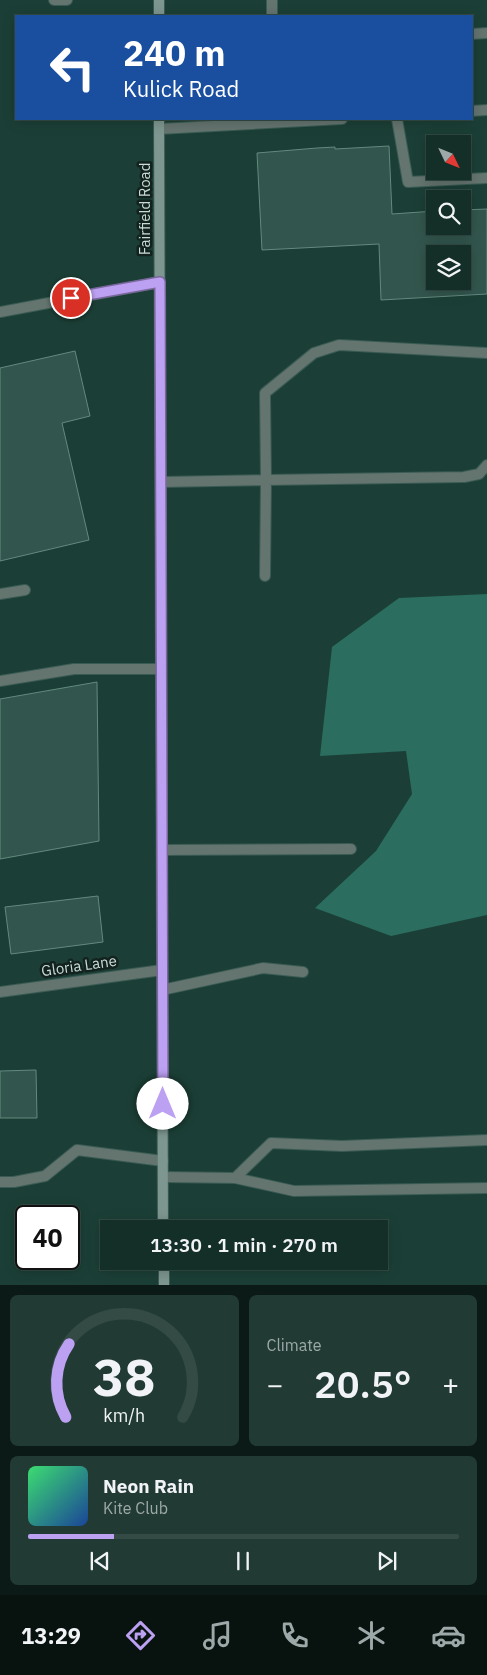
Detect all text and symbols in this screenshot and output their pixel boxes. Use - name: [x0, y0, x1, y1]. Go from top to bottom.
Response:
- text: 240 m: [123, 30, 226, 76]
- icon: left: [40, 35, 105, 100]
- text: Kulick Road: [123, 74, 239, 103]
- north arrow: [426, 135, 471, 180]
- map controls: [426, 135, 471, 290]
- street label: Fairfield Road: [135, 163, 154, 255]
- button: search: [426, 190, 471, 235]
- button: layers: [426, 245, 471, 290]
- pin: [50, 277, 92, 319]
- icon: arrive: [57, 284, 85, 312]
- street label: Gloria Lane: [40, 951, 118, 980]
- position arrow: [136, 1077, 188, 1129]
- speed limit sign: 40: [15, 1205, 80, 1270]
- text: 13:30 · 1 min · 270 m: [150, 1233, 338, 1257]
- text: Climate: [267, 1335, 322, 1355]
- text: 38: [93, 1343, 155, 1410]
- text: 20.5°: [314, 1359, 412, 1408]
- text: −: [267, 1366, 283, 1403]
- text: +: [442, 1366, 459, 1403]
- text: km/h: [103, 1404, 145, 1427]
- text: Neon Rain: [103, 1474, 194, 1498]
- text: Kite Club: [103, 1498, 168, 1518]
- icon: previous: [86, 1547, 114, 1575]
- icon: pause: [229, 1547, 257, 1575]
- icon: next: [373, 1547, 401, 1575]
- icon: directions: [123, 1618, 158, 1653]
- icon: music: [200, 1618, 235, 1653]
- icon: phone: [277, 1618, 312, 1653]
- icon: climate: [354, 1618, 389, 1653]
- icon: car: [431, 1618, 466, 1653]
- text: 13:29: [21, 1621, 81, 1650]

